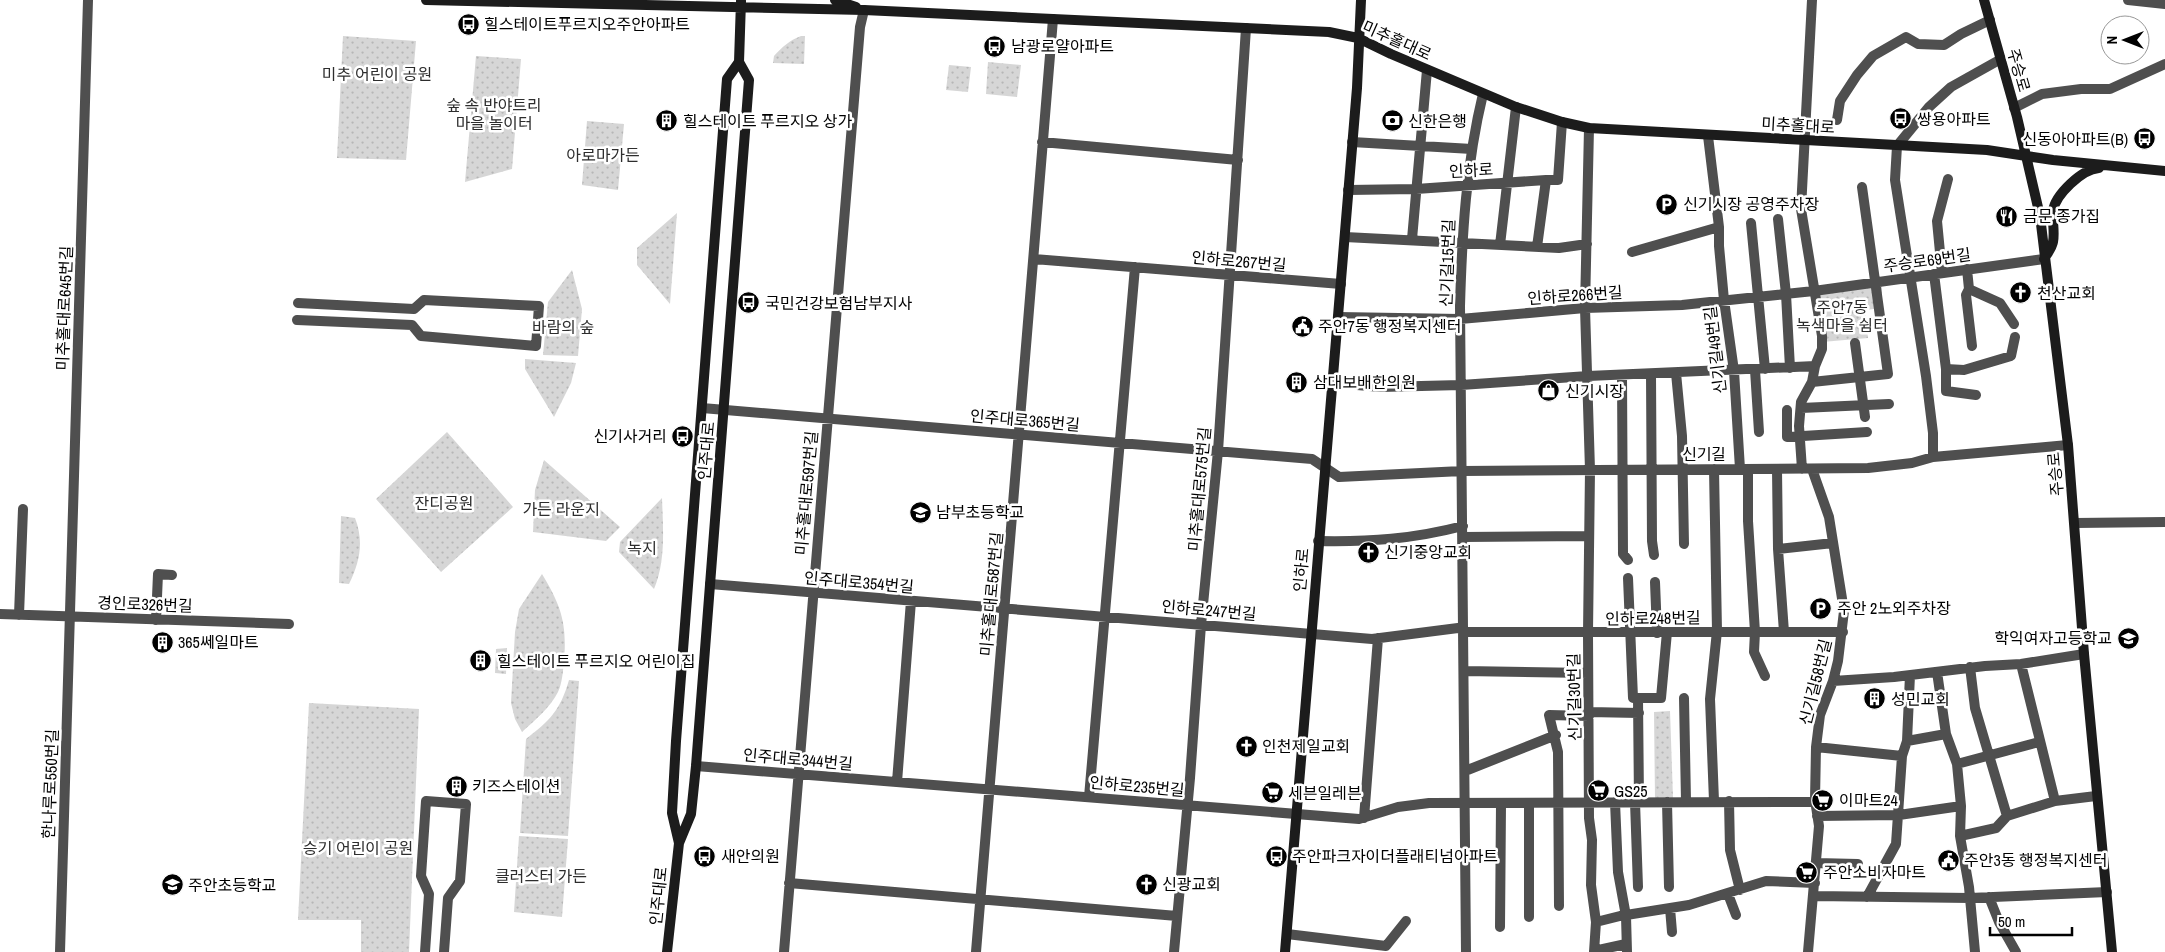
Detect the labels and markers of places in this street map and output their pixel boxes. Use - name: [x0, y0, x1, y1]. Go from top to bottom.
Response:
- bus stop icon: 힐스테이트푸르지오주안아파트: [456, 12, 480, 36]
- place label: 힐스테이트푸르지오주안아파트: [484, 13, 690, 35]
- bus stop icon: 남광로얄아파트: [983, 34, 1007, 58]
- place label: 남광로얄아파트: [1011, 35, 1114, 57]
- bus stop icon: 쌍용아파트: [1889, 107, 1913, 131]
- place label: 쌍용아파트: [1917, 108, 1991, 130]
- building icon: 힐스테이트 푸르지오 상가: [655, 109, 679, 133]
- bank icon: 신한은행: [1380, 109, 1404, 133]
- place label: 힐스테이트 푸르지오 상가: [683, 110, 852, 132]
- place label: 신한은행: [1408, 110, 1467, 132]
- bus stop icon: 신동아아파트(B): [2132, 127, 2156, 151]
- place label: 신동아아파트(B): [2022, 128, 2128, 150]
- parking icon: 신기시장 공영주차장: [1655, 192, 1679, 216]
- place label: 신기시장 공영주차장: [1683, 193, 1819, 215]
- restaurant icon: 금문 종가집: [1995, 204, 2019, 228]
- place label: 금문 종가집: [2023, 205, 2100, 227]
- church icon: 천산교회: [2009, 281, 2033, 305]
- place label: 천산교회: [2037, 282, 2096, 304]
- bus stop icon: 국민건강보험남부지사: [737, 291, 761, 315]
- place label: 국민건강보험남부지사: [765, 292, 912, 314]
- public building icon: 주안7동 행정복지센터: [1290, 314, 1314, 338]
- place label: 주안7동 행정복지센터: [1318, 315, 1461, 337]
- building icon: 삼대보배한의원: [1285, 370, 1309, 394]
- place label: 삼대보배한의원: [1313, 371, 1416, 393]
- shop icon: 신기시장: [1537, 379, 1561, 403]
- place label: 신기시장: [1565, 380, 1624, 402]
- bus stop icon: 신기사거리: [671, 424, 695, 448]
- place label: 신기사거리: [593, 425, 667, 447]
- school or university icon: 남부초등학교: [908, 500, 932, 524]
- place label: 남부초등학교: [936, 501, 1024, 523]
- church icon: 신기중앙교회: [1356, 540, 1380, 564]
- place label: 신기중앙교회: [1384, 541, 1472, 563]
- parking icon: 주안 2노외주차장: [1809, 596, 1833, 620]
- place label: 주안 2노외주차장: [1837, 597, 1951, 619]
- school or university icon: 학익여자고등학교: [2116, 626, 2140, 650]
- place label: 학익여자고등학교: [1994, 627, 2112, 649]
- building icon: 365쎄일마트: [150, 630, 174, 654]
- place label: 365쎄일마트: [178, 631, 259, 653]
- building icon: 힐스테이트 푸르지오 어린이집: [469, 649, 493, 673]
- place label: 힐스테이트 푸르지오 어린이집: [497, 650, 696, 672]
- building icon: 성민교회: [1863, 687, 1887, 711]
- place label: 성민교회: [1891, 688, 1950, 710]
- church icon: 인천제일교회: [1234, 734, 1258, 758]
- place label: 인천제일교회: [1262, 735, 1350, 757]
- building icon: 키즈스테이션: [444, 774, 468, 798]
- place label: 키즈스테이션: [472, 775, 560, 797]
- supermarket icon: GS25: [1586, 779, 1610, 803]
- place label: GS25: [1614, 780, 1648, 802]
- supermarket icon: 세븐일레븐: [1260, 781, 1284, 805]
- place label: 세븐일레븐: [1288, 782, 1362, 804]
- supermarket icon: 이마트24: [1811, 788, 1835, 812]
- place label: 이마트24: [1839, 789, 1898, 811]
- bus stop icon: 새안의원: [693, 844, 717, 868]
- bus stop icon: 주안파크자이더플래티넘아파트: [1264, 844, 1288, 868]
- place label: 새안의원: [721, 845, 780, 867]
- place label: 주안파크자이더플래티넘아파트: [1292, 845, 1498, 867]
- public building icon: 주안3동 행정복지센터: [1936, 848, 1960, 872]
- place label: 주안3동 행정복지센터: [1964, 849, 2107, 871]
- supermarket icon: 주안소비자마트: [1795, 860, 1819, 884]
- place label: 주안소비자마트: [1823, 861, 1926, 883]
- church icon: 신광교회: [1134, 872, 1158, 896]
- school or university icon: 주안초등학교: [160, 873, 184, 897]
- place label: 신광교회: [1162, 873, 1221, 895]
- place label: 주안초등학교: [188, 874, 276, 896]

